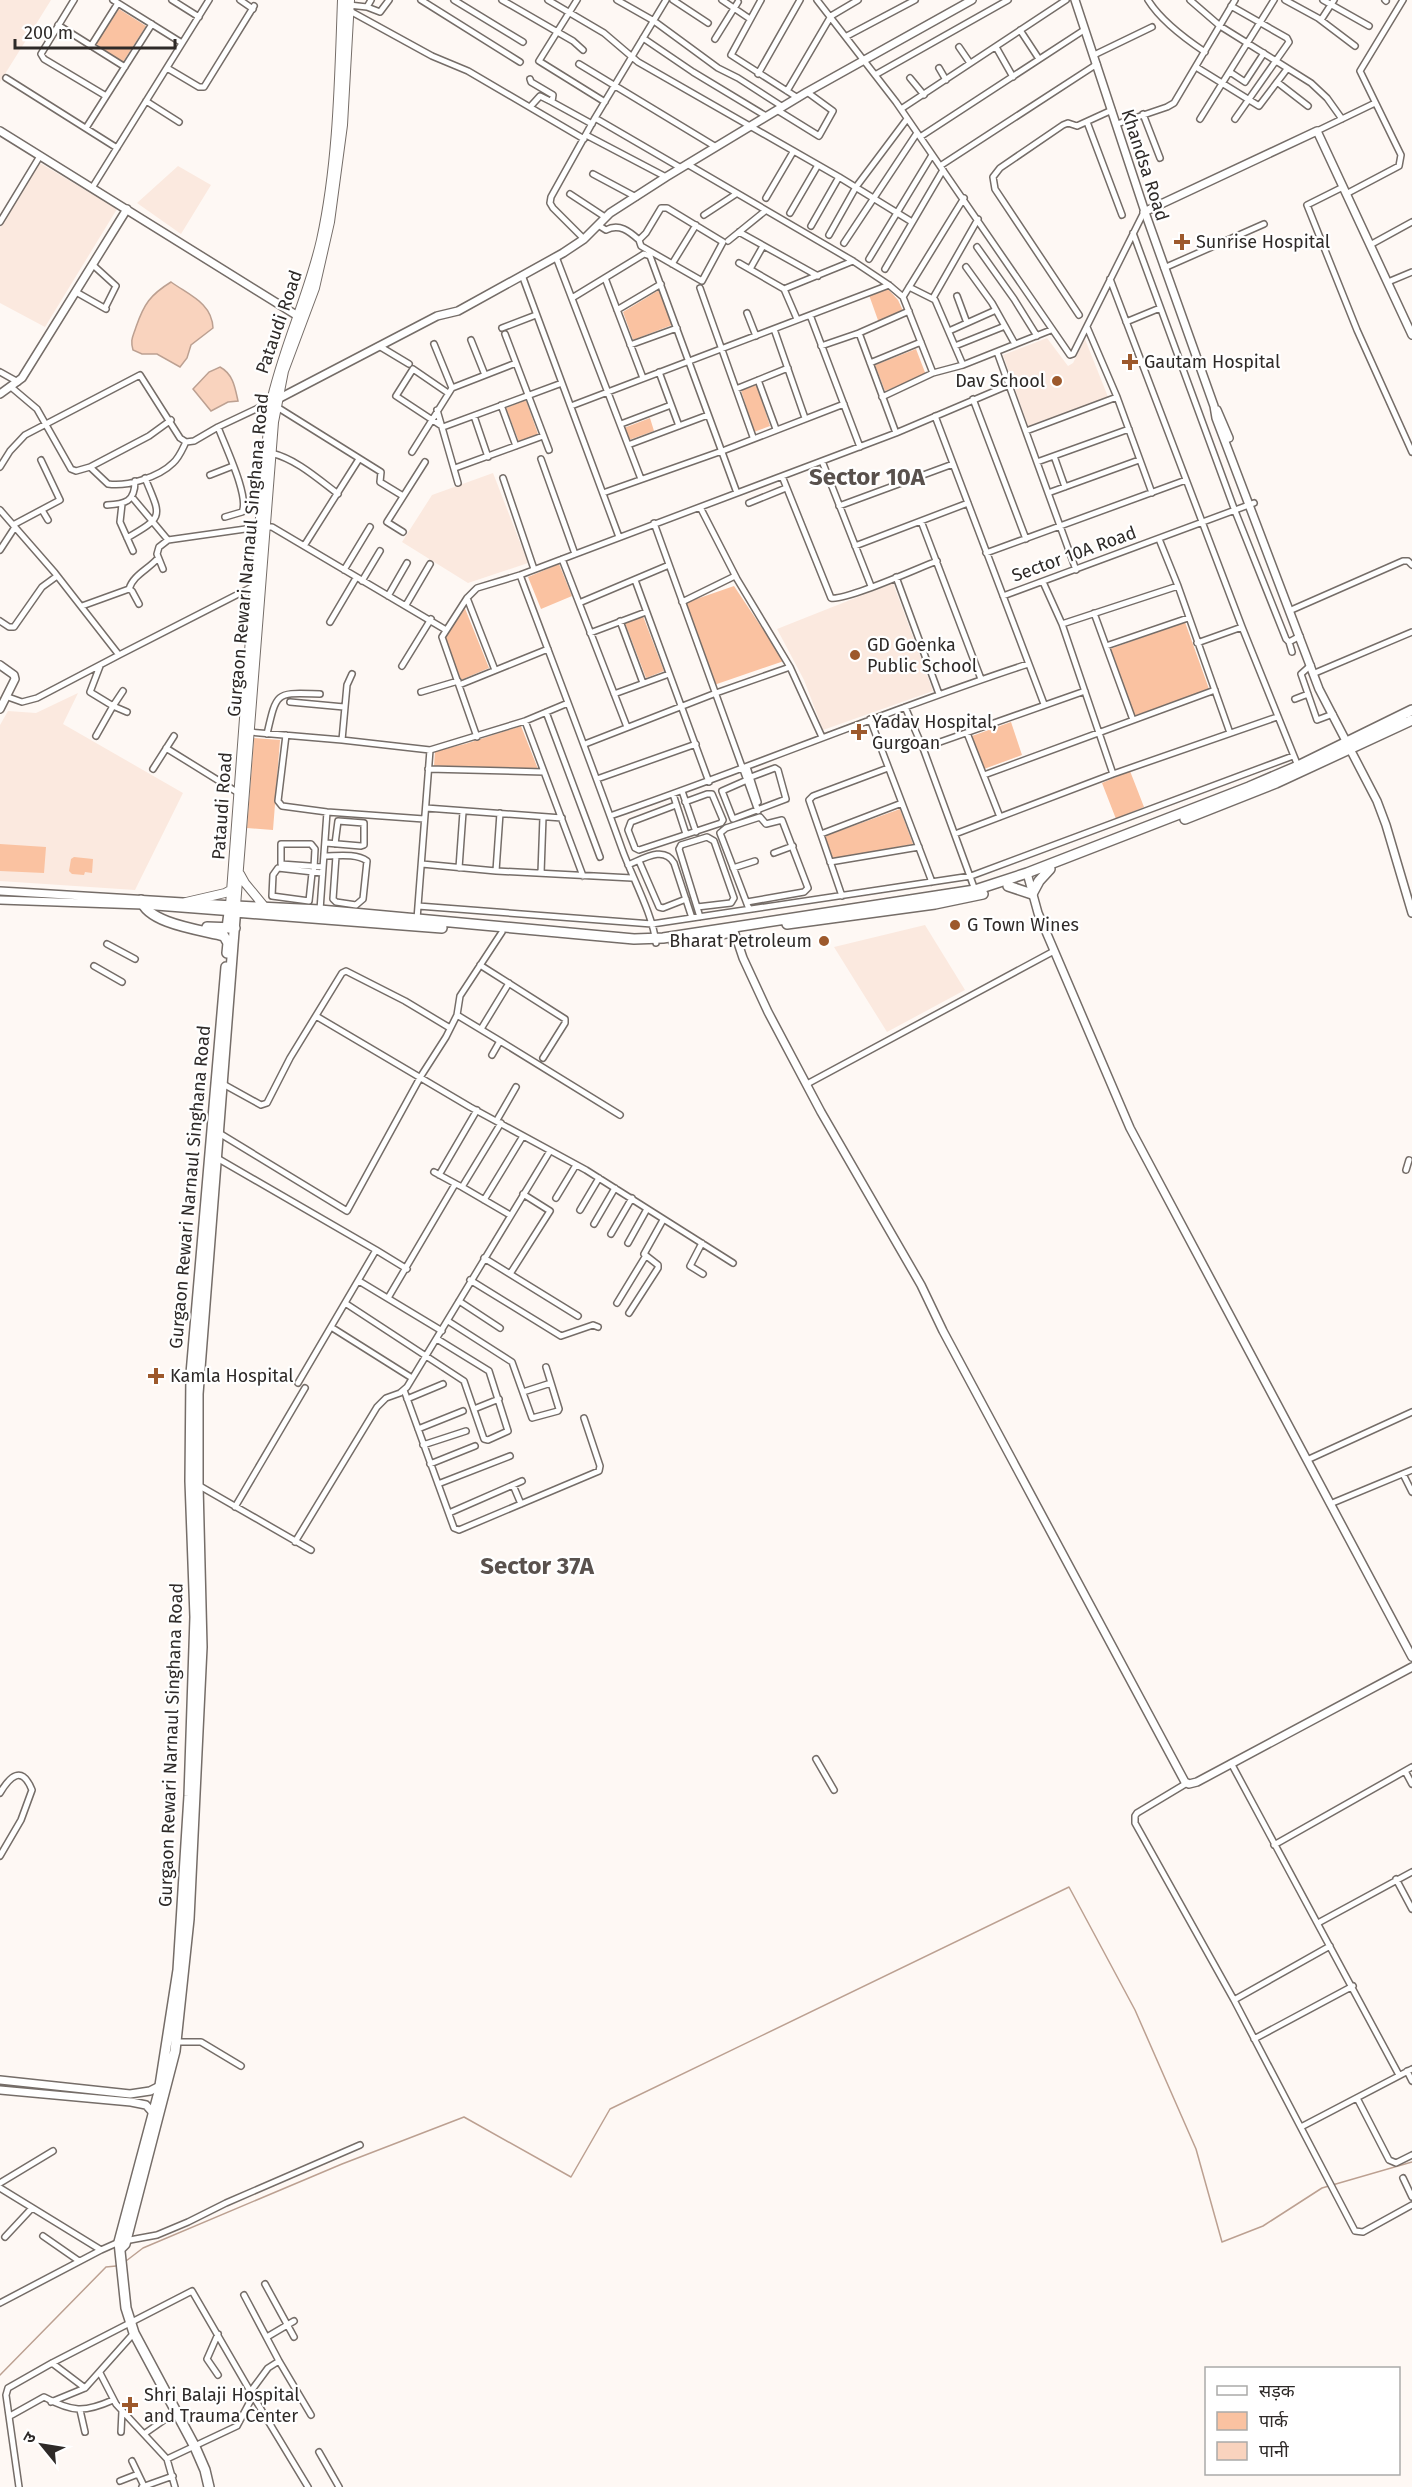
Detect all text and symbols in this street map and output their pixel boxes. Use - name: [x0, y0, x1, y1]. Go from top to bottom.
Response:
- scale bar: [15, 12, 176, 50]
- text: 200 m: [24, 22, 73, 44]
- street label: Khandsa Road: [1117, 106, 1173, 224]
- place label: Sunrise Hospital: [1196, 231, 1330, 253]
- marker: Sunrise Hospital: [1173, 233, 1191, 251]
- street label: Pataudi Road: [251, 267, 307, 377]
- place label: Gautam Hospital: [1144, 351, 1280, 373]
- marker: Gautam Hospital: [1121, 353, 1139, 371]
- place label: Dav School: [955, 370, 1045, 392]
- marker: Dav School: [1050, 374, 1064, 388]
- street label: Gurgaon Rewari Narnaul Singhana Road: [223, 392, 273, 718]
- district label: Sector 10A: [809, 463, 926, 491]
- street label: Sector 10A Road: [1009, 521, 1139, 587]
- place label: GD Goenka Public School: [867, 634, 977, 677]
- marker: GD Goenka Public School: [848, 648, 862, 662]
- place label: Yadav Hospital, Gurgoan: [872, 711, 997, 754]
- marker: Yadav Hospital, Gurgoan: [850, 723, 868, 741]
- street label: Pataudi Road: [207, 751, 237, 861]
- place label: G Town Wines: [967, 914, 1079, 936]
- marker: G Town Wines: [948, 918, 962, 932]
- place label: Bharat Petroleum: [669, 930, 812, 952]
- marker: Bharat Petroleum: [817, 934, 831, 948]
- street label: Gurgaon Rewari Narnaul Singhana Road: [165, 1024, 215, 1350]
- place label: Kamla Hospital: [170, 1365, 294, 1387]
- marker: Kamla Hospital: [147, 1367, 165, 1385]
- district label: Sector 37A: [480, 1552, 595, 1580]
- street label: Gurgaon Rewari Narnaul Singhana Road: [154, 1582, 188, 1908]
- legend: [1205, 2367, 1400, 2475]
- text: सड़क: [1259, 2380, 1296, 2402]
- place label: Shri Balaji Hospital and Trauma Center: [144, 2384, 300, 2427]
- marker: Shri Balaji Hospital and Trauma Center: [121, 2396, 139, 2414]
- text: पार्क: [1259, 2410, 1289, 2432]
- north arrow: [12, 2415, 72, 2475]
- text: उ: [19, 2428, 40, 2447]
- text: पानी: [1259, 2440, 1289, 2462]

